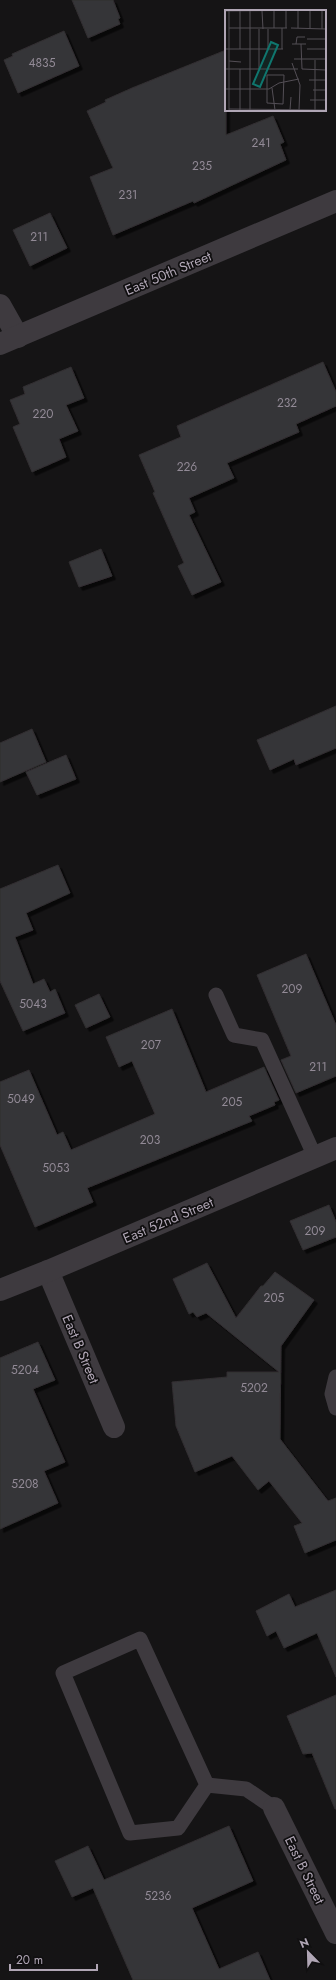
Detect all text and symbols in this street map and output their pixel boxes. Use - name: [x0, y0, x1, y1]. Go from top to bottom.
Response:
- inset map: [225, 10, 326, 111]
- house number: 4835: [29, 54, 56, 72]
- house number: 241: [251, 134, 271, 152]
- house number: 235: [192, 157, 212, 175]
- house number: 231: [119, 186, 137, 204]
- house number: 211: [30, 228, 48, 246]
- street label: East 50th Street: [122, 246, 215, 300]
- house number: 232: [277, 394, 297, 412]
- house number: 220: [33, 405, 53, 423]
- house number: 226: [177, 458, 197, 476]
- house number: 209: [282, 980, 303, 998]
- house number: 5043: [19, 995, 47, 1013]
- house number: 207: [141, 1036, 162, 1054]
- house number: 211: [309, 1058, 327, 1076]
- house number: 5049: [7, 1090, 35, 1108]
- house number: 205: [222, 1093, 243, 1111]
- house number: 203: [140, 1131, 161, 1149]
- house number: 5053: [42, 1159, 70, 1177]
- street label: East 52nd Street: [120, 1192, 217, 1248]
- house number: 209: [305, 1222, 326, 1240]
- house number: 205: [264, 1289, 285, 1307]
- street label: East B Street: [58, 1311, 105, 1387]
- house number: 5204: [11, 1361, 39, 1379]
- house number: 5202: [240, 1379, 268, 1397]
- house number: 5208: [11, 1475, 39, 1493]
- street label: East B Street: [280, 1833, 330, 1908]
- house number: 5236: [144, 1887, 172, 1905]
- north arrow: [288, 1932, 328, 1972]
- text: N: [297, 1934, 311, 1952]
- scale bar: [10, 1946, 97, 1972]
- text: 20 m: [16, 1951, 43, 1969]

